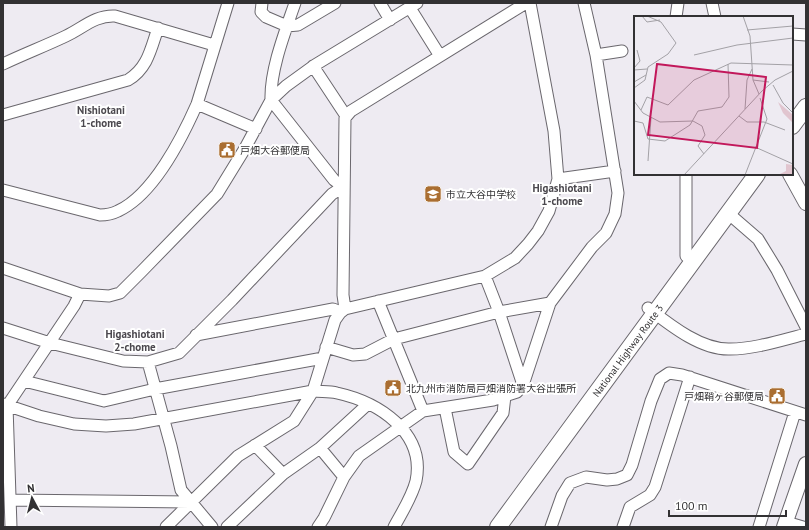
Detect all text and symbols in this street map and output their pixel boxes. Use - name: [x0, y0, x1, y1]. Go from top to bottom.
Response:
- inset map: [634, 16, 793, 175]
- district label: Nishiotani 1-chome: [77, 103, 125, 130]
- public building icon: 戸畑大谷郵便局: [217, 140, 237, 160]
- place label: 戸畑大谷郵便局: [240, 144, 310, 157]
- district label: Higashiotani 1-chome: [532, 181, 592, 208]
- school or university icon: 市立大谷中学校: [423, 184, 443, 204]
- place label: 市立大谷中学校: [446, 188, 516, 201]
- street label: National Highway Route 3: [589, 302, 666, 399]
- district label: Higashiotani 2-chome: [105, 327, 165, 354]
- public building icon: 北九州市消防局戸畑消防署大谷出張所: [383, 378, 403, 398]
- place label: 北九州市消防局戸畑消防署大谷出張所: [406, 382, 576, 395]
- public building icon: 戸畑鞘ヶ谷郵便局: [767, 386, 787, 406]
- place label: 戸畑鞘ヶ谷郵便局: [684, 390, 764, 403]
- north arrow: [12, 478, 52, 518]
- text: N: [26, 481, 35, 495]
- scale bar: [669, 492, 786, 518]
- text: 100 m: [675, 498, 708, 513]

